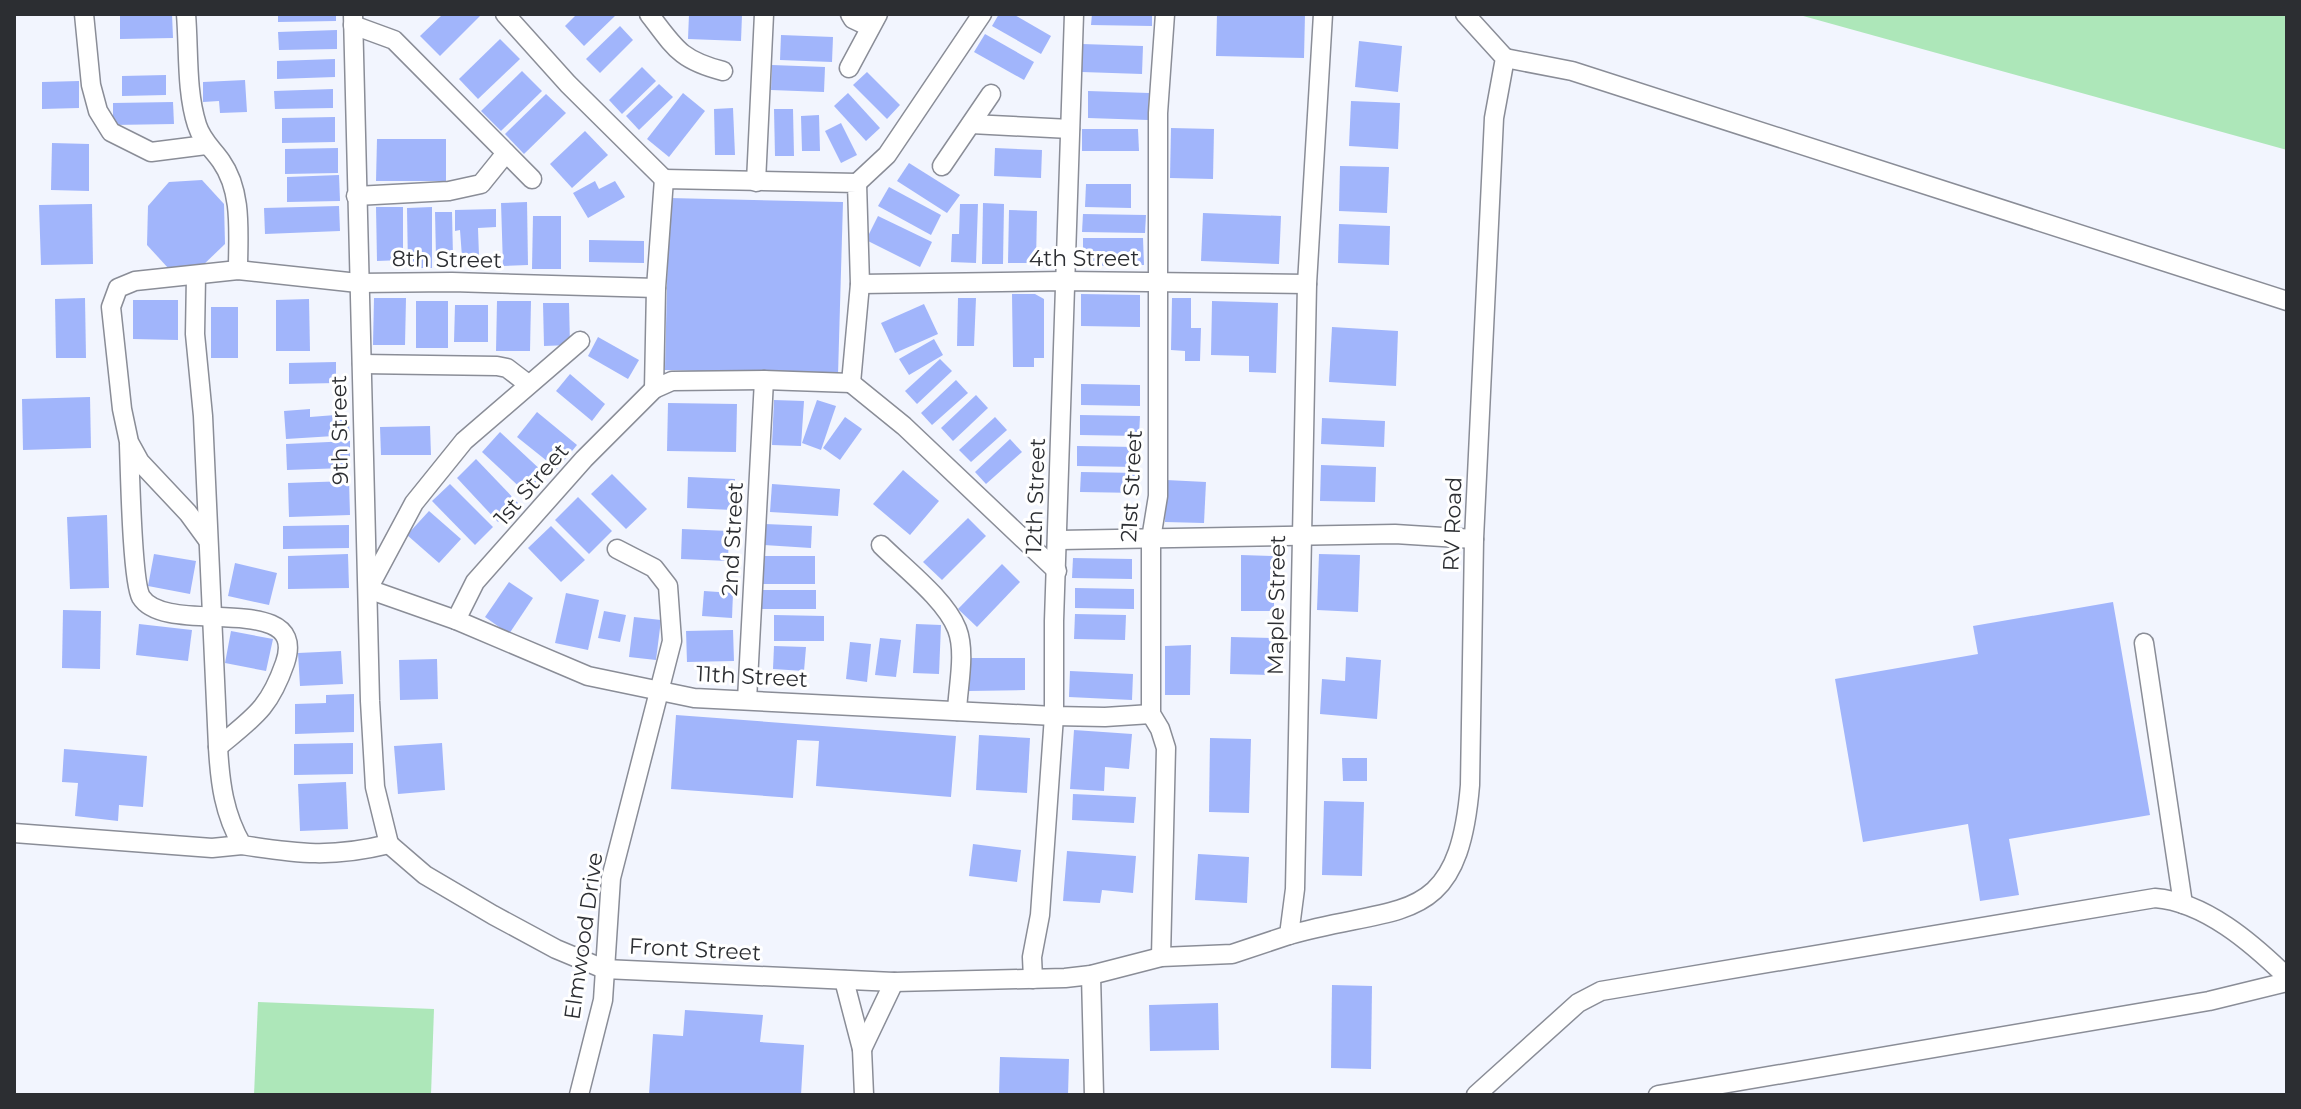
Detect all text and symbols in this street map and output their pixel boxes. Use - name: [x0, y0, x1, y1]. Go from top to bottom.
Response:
- street label: 8th Street: [392, 245, 502, 274]
- street label: 4th Street: [1029, 245, 1139, 272]
- street label: 9th Street: [325, 375, 354, 485]
- street label: 21st Street: [1115, 429, 1148, 543]
- street label: 12th Street: [1020, 437, 1051, 555]
- street label: 1st Street: [488, 438, 574, 531]
- street label: RV Road: [1437, 476, 1468, 572]
- street label: 2nd Street: [716, 481, 749, 597]
- street label: Maple Street: [1262, 535, 1291, 675]
- street label: 11th Street: [695, 660, 809, 693]
- street label: Elmwood Drive: [558, 851, 609, 1021]
- street label: Front Street: [628, 933, 762, 966]

